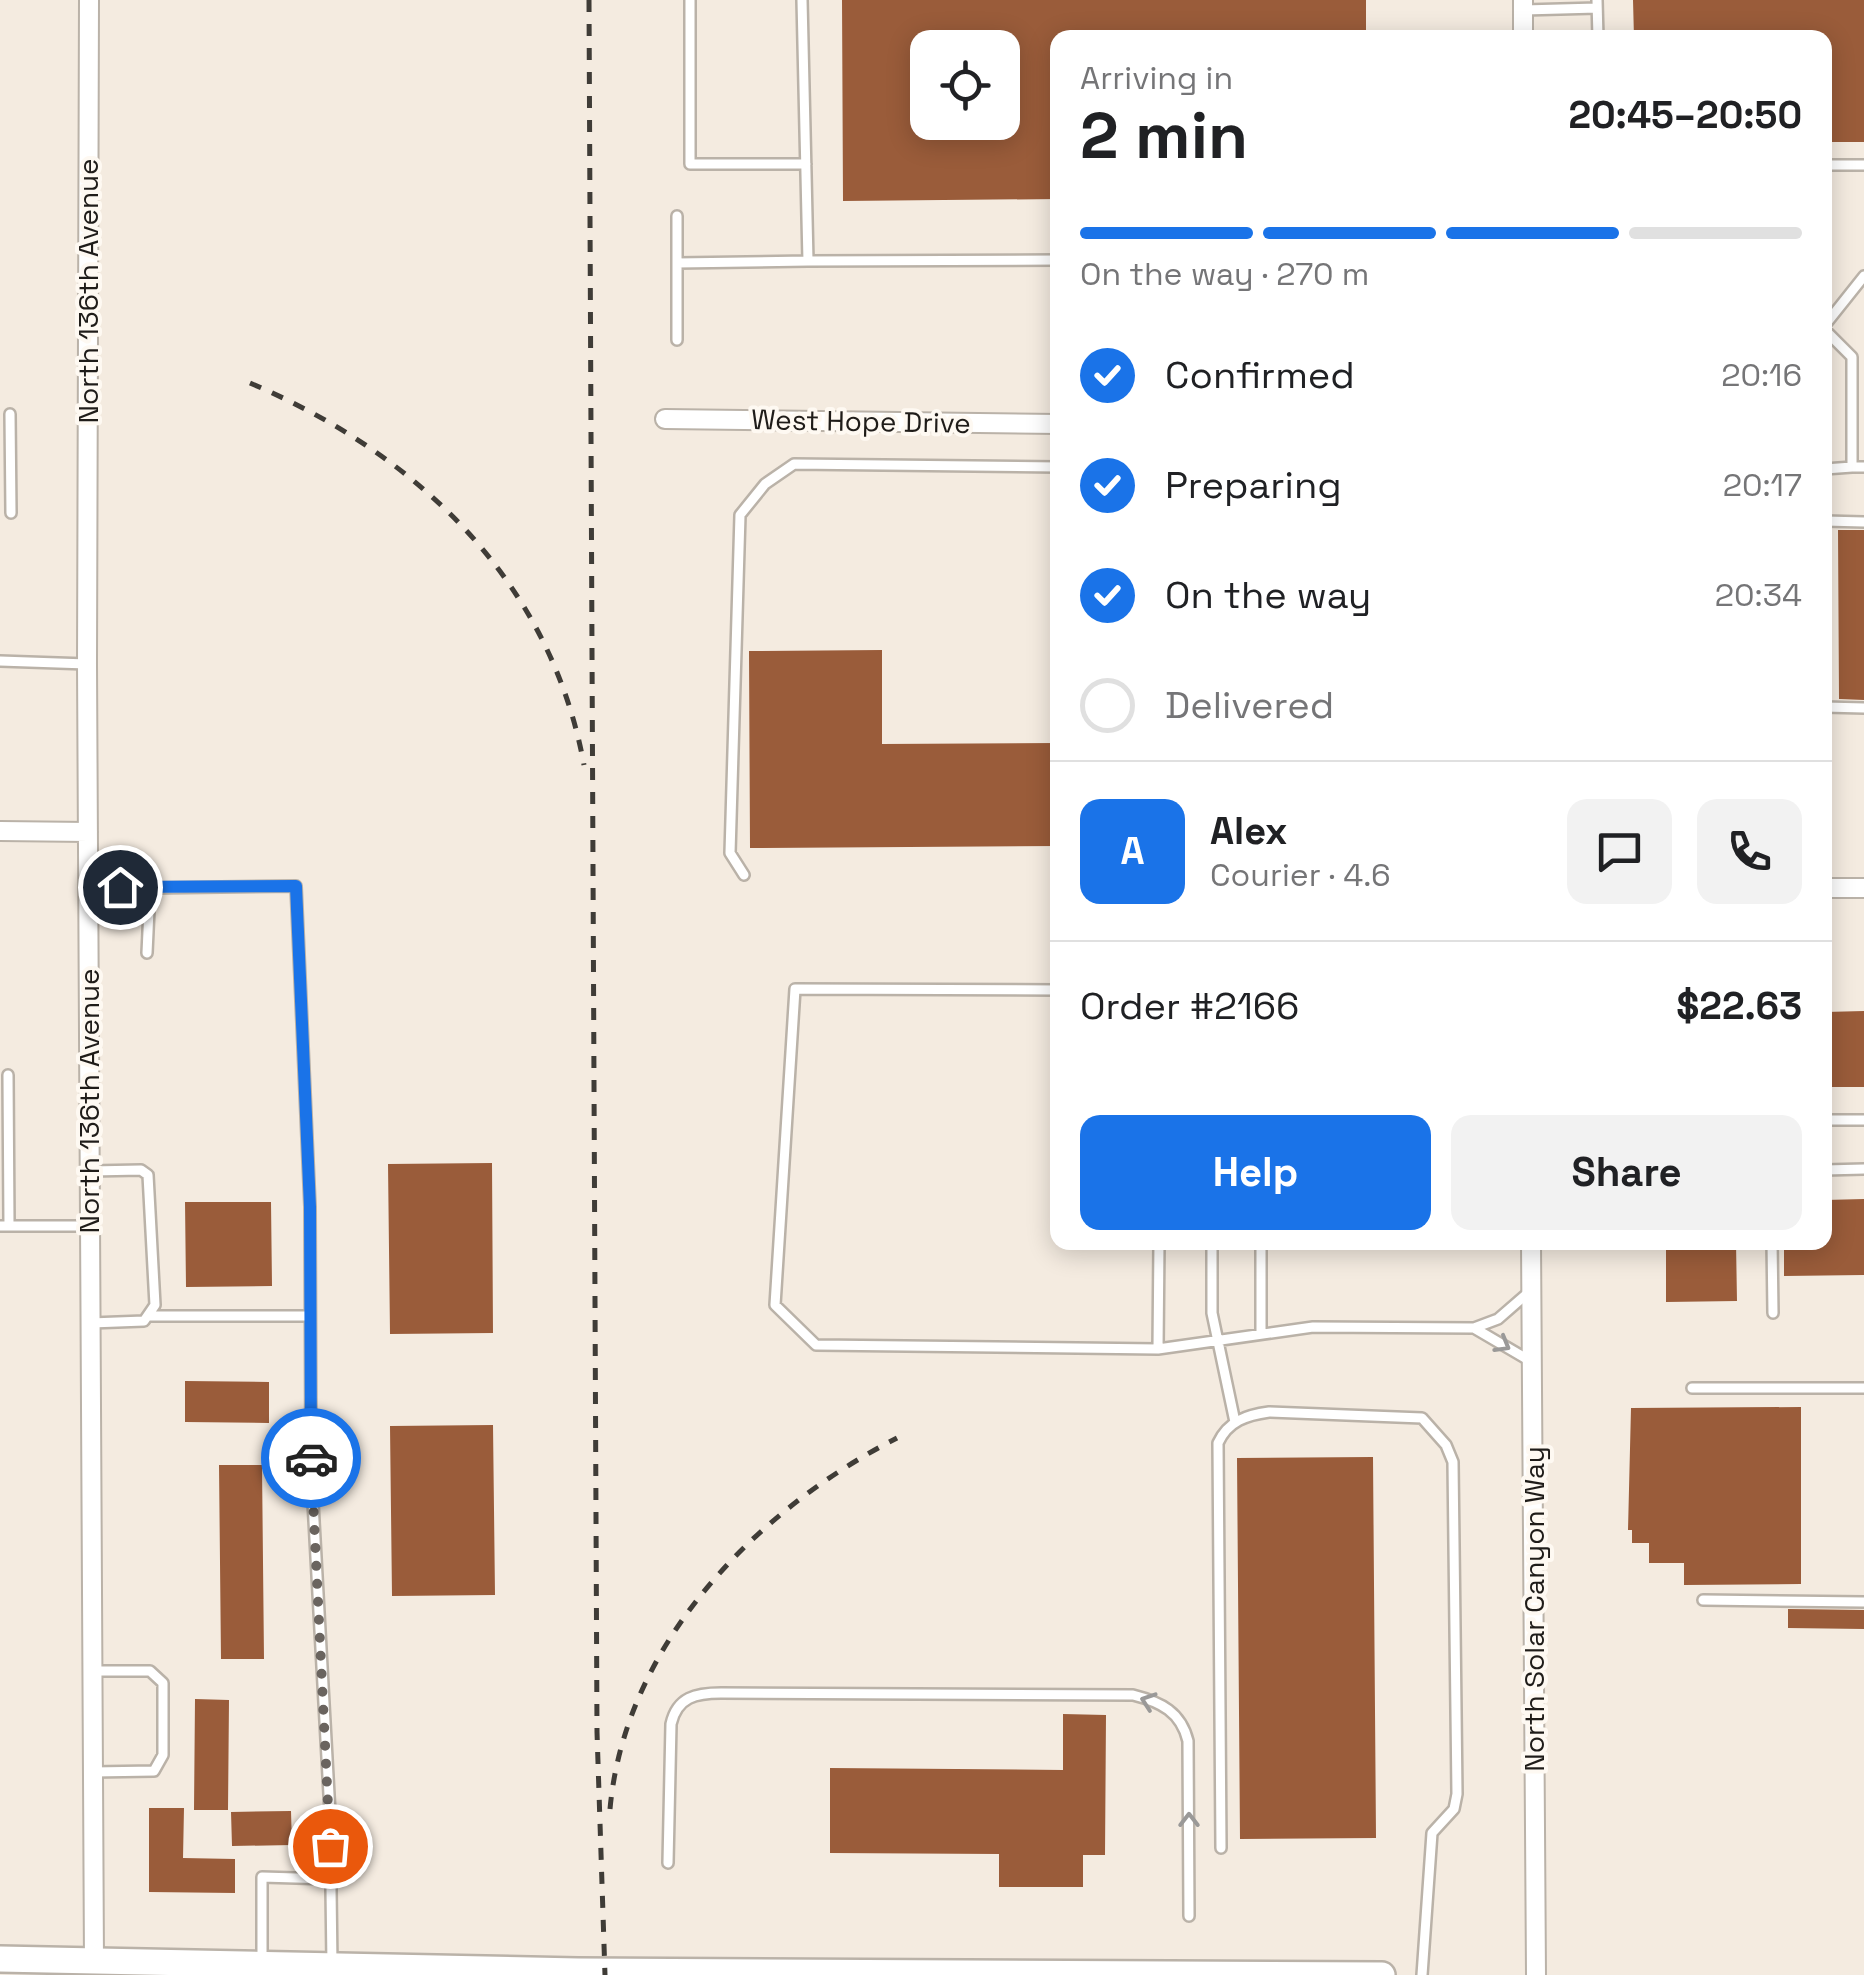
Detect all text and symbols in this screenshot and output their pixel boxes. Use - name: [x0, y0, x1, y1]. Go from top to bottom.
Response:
- map controls: [910, 30, 1020, 140]
- button: locate: [910, 30, 1020, 140]
- text: Arriving in: [1080, 58, 1233, 98]
- text: 20:45–20:50: [1568, 91, 1802, 139]
- text: 2 min: [1080, 94, 1248, 177]
- street label: North 136th Avenue: [70, 158, 106, 424]
- text: On the way · 270 m: [1080, 254, 1369, 294]
- icon: check: [1080, 348, 1135, 403]
- text: Confirmed: [1165, 351, 1355, 399]
- text: 20:16: [1721, 355, 1802, 395]
- street label: West Hope Drive: [751, 401, 971, 441]
- icon: check: [1080, 458, 1135, 513]
- text: Preparing: [1165, 461, 1342, 509]
- text: 20:17: [1723, 465, 1802, 505]
- icon: check: [1080, 568, 1135, 623]
- text: On the way: [1165, 571, 1371, 619]
- text: 20:34: [1715, 575, 1802, 615]
- text: Delivered: [1165, 681, 1334, 729]
- button: chat: [1567, 799, 1672, 904]
- button: phone: [1697, 799, 1802, 904]
- text: Alex: [1210, 807, 1287, 855]
- text: A: [1120, 827, 1145, 875]
- pin: [78, 845, 163, 930]
- text: Courier · 4.6: [1210, 855, 1391, 895]
- icon: home: [93, 860, 148, 915]
- street label: North 136th Avenue: [71, 968, 107, 1234]
- text: Order #2166: [1080, 982, 1299, 1030]
- text: $22.63: [1676, 982, 1802, 1030]
- button: Help: [1080, 1115, 1431, 1230]
- button: Share: [1451, 1115, 1802, 1230]
- one-way arrow: [1493, 1333, 1511, 1352]
- courier: [261, 1408, 361, 1508]
- icon: car: [284, 1431, 339, 1486]
- street label: North Solar Canyon Way: [1516, 1446, 1552, 1772]
- one-way arrow: [1141, 1692, 1158, 1713]
- pin: [288, 1804, 373, 1889]
- one-way arrow: [1178, 1811, 1199, 1827]
- icon: bag: [303, 1819, 358, 1874]

